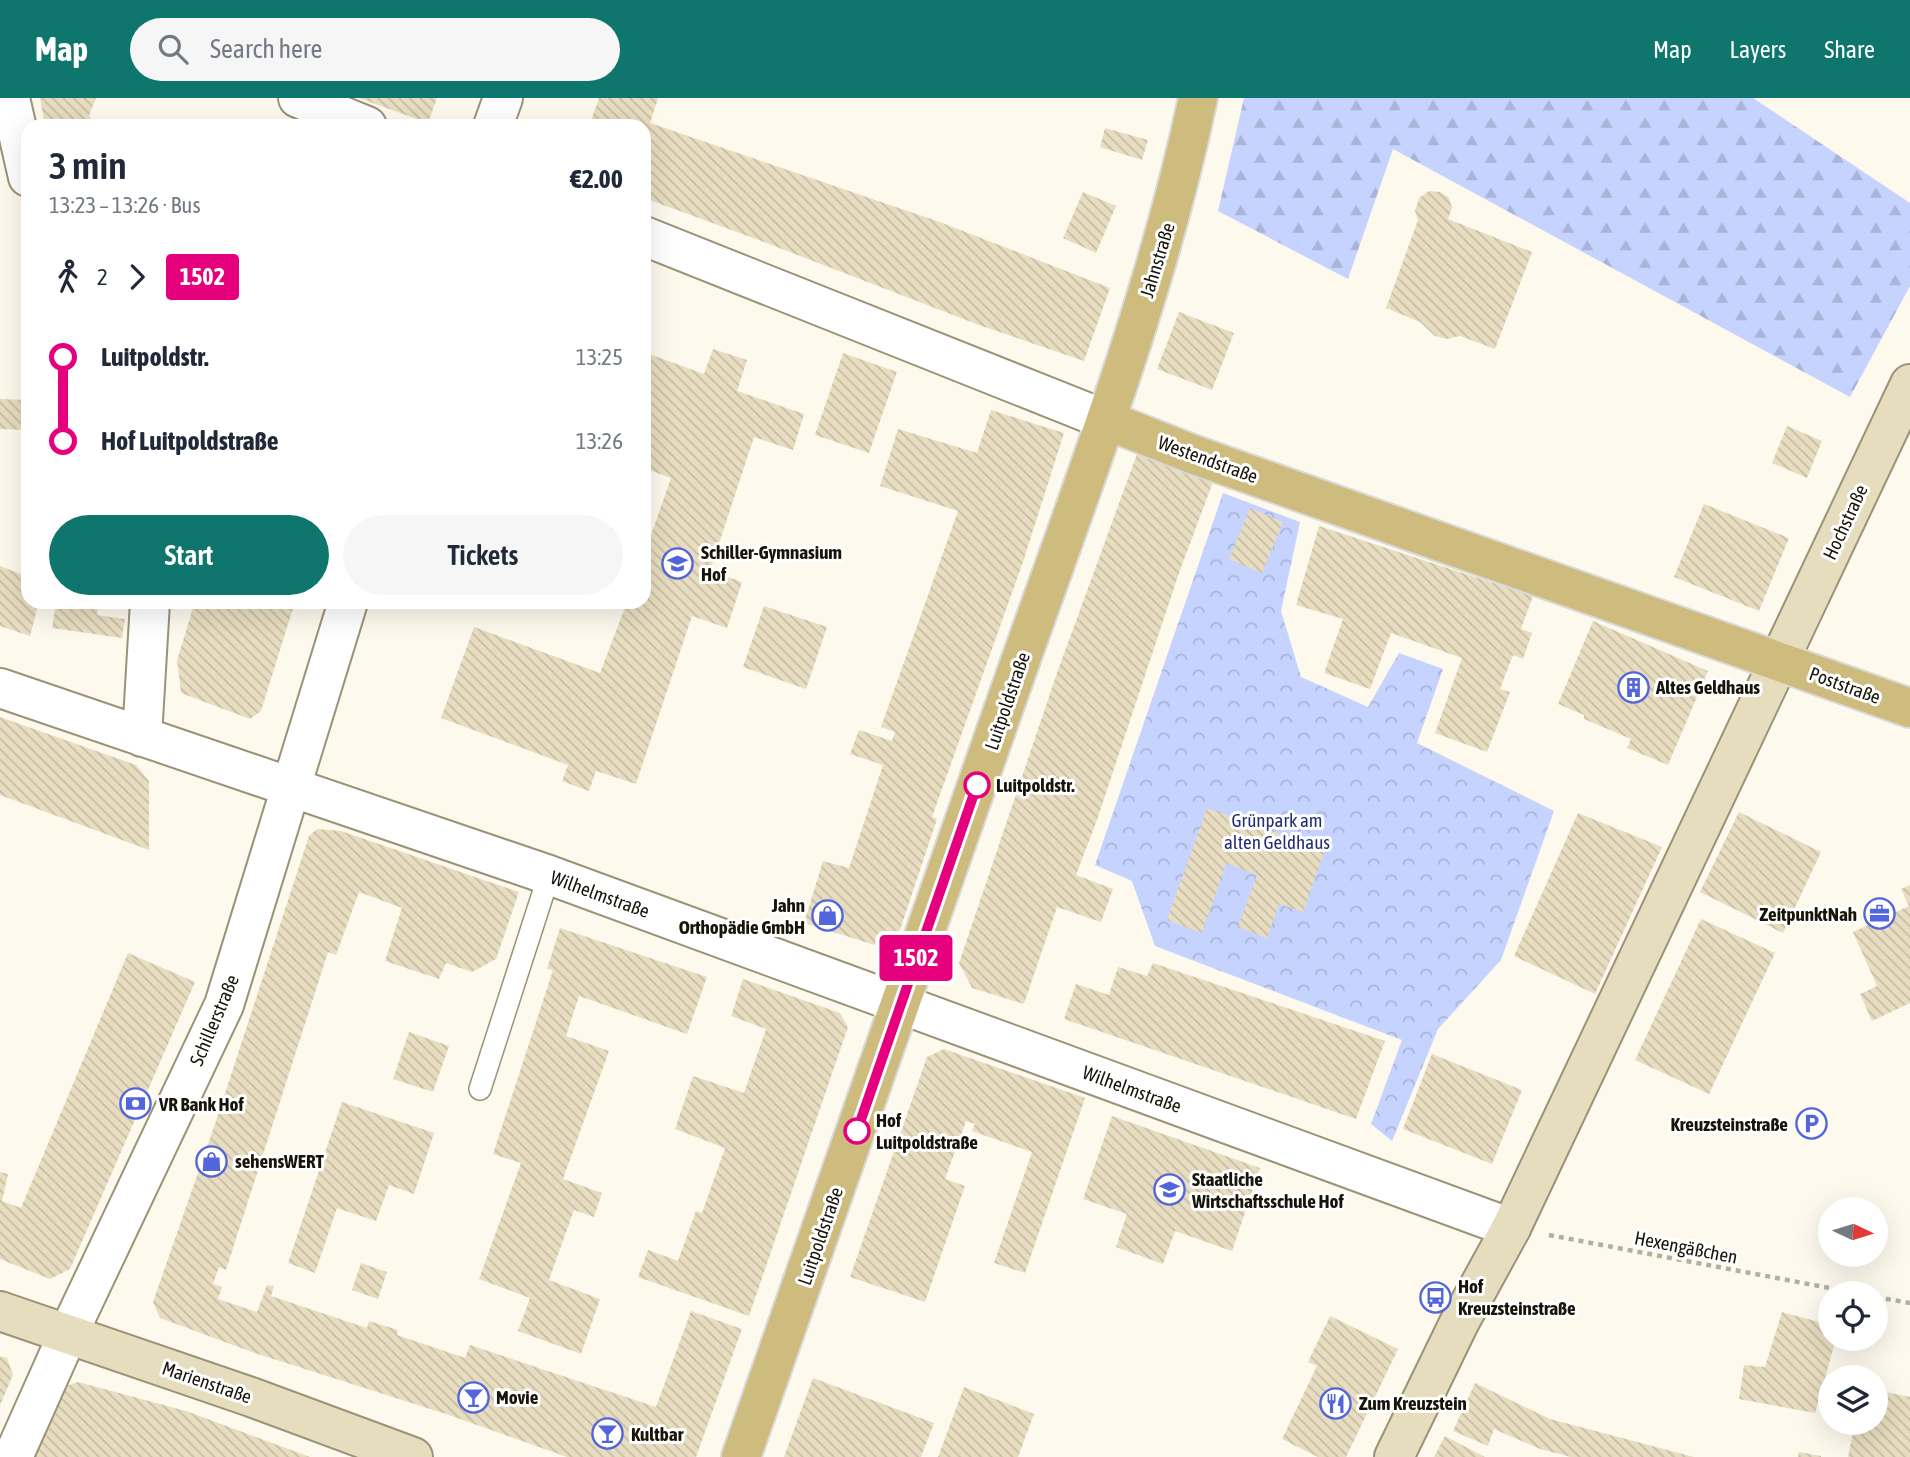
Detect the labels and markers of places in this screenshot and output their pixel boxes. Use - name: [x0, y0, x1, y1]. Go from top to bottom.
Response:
- place label: Schiller-Gymnasium Hof: [701, 541, 842, 585]
- school or university icon: Schiller-Gymnasium Hof: [661, 546, 695, 580]
- building icon: Altes Geldhaus: [1616, 670, 1650, 704]
- place label: Altes Geldhaus: [1655, 676, 1760, 698]
- marker: Luitpoldstr.: [964, 772, 990, 798]
- place label: Luitpoldstr.: [996, 774, 1075, 796]
- place label: Jahn Orthopädie GmbH: [679, 894, 805, 938]
- office icon: ZeitpunktNah: [1863, 897, 1897, 931]
- shop icon: Jahn Orthopädie GmbH: [811, 899, 845, 933]
- place label: ZeitpunktNah: [1759, 903, 1857, 925]
- bank icon: VR Bank Hof: [119, 1087, 153, 1121]
- place label: VR Bank Hof: [158, 1093, 244, 1115]
- parking icon: Kreuzsteinstraße: [1794, 1107, 1828, 1141]
- place label: Hof Luitpoldstraße: [876, 1109, 978, 1153]
- place label: Kreuzsteinstraße: [1670, 1113, 1788, 1135]
- marker: Hof Luitpoldstraße: [844, 1118, 870, 1144]
- shop icon: sehensWERT: [195, 1144, 229, 1178]
- place label: sehensWERT: [235, 1150, 324, 1172]
- place label: Staatliche Wirtschaftsschule Hof: [1191, 1168, 1344, 1212]
- school or university icon: Staatliche Wirtschaftsschule Hof: [1152, 1173, 1186, 1207]
- place label: Hof Kreuzsteinstraße: [1458, 1275, 1576, 1319]
- bus stop icon: Hof Kreuzsteinstraße: [1418, 1280, 1452, 1314]
- bar icon: Movie: [456, 1380, 490, 1414]
- place label: Movie: [496, 1386, 539, 1408]
- restaurant icon: Zum Kreuzstein: [1319, 1386, 1353, 1420]
- place label: Zum Kreuzstein: [1359, 1392, 1467, 1414]
- bar icon: Kultbar: [591, 1417, 625, 1451]
- place label: Kultbar: [631, 1423, 684, 1445]

